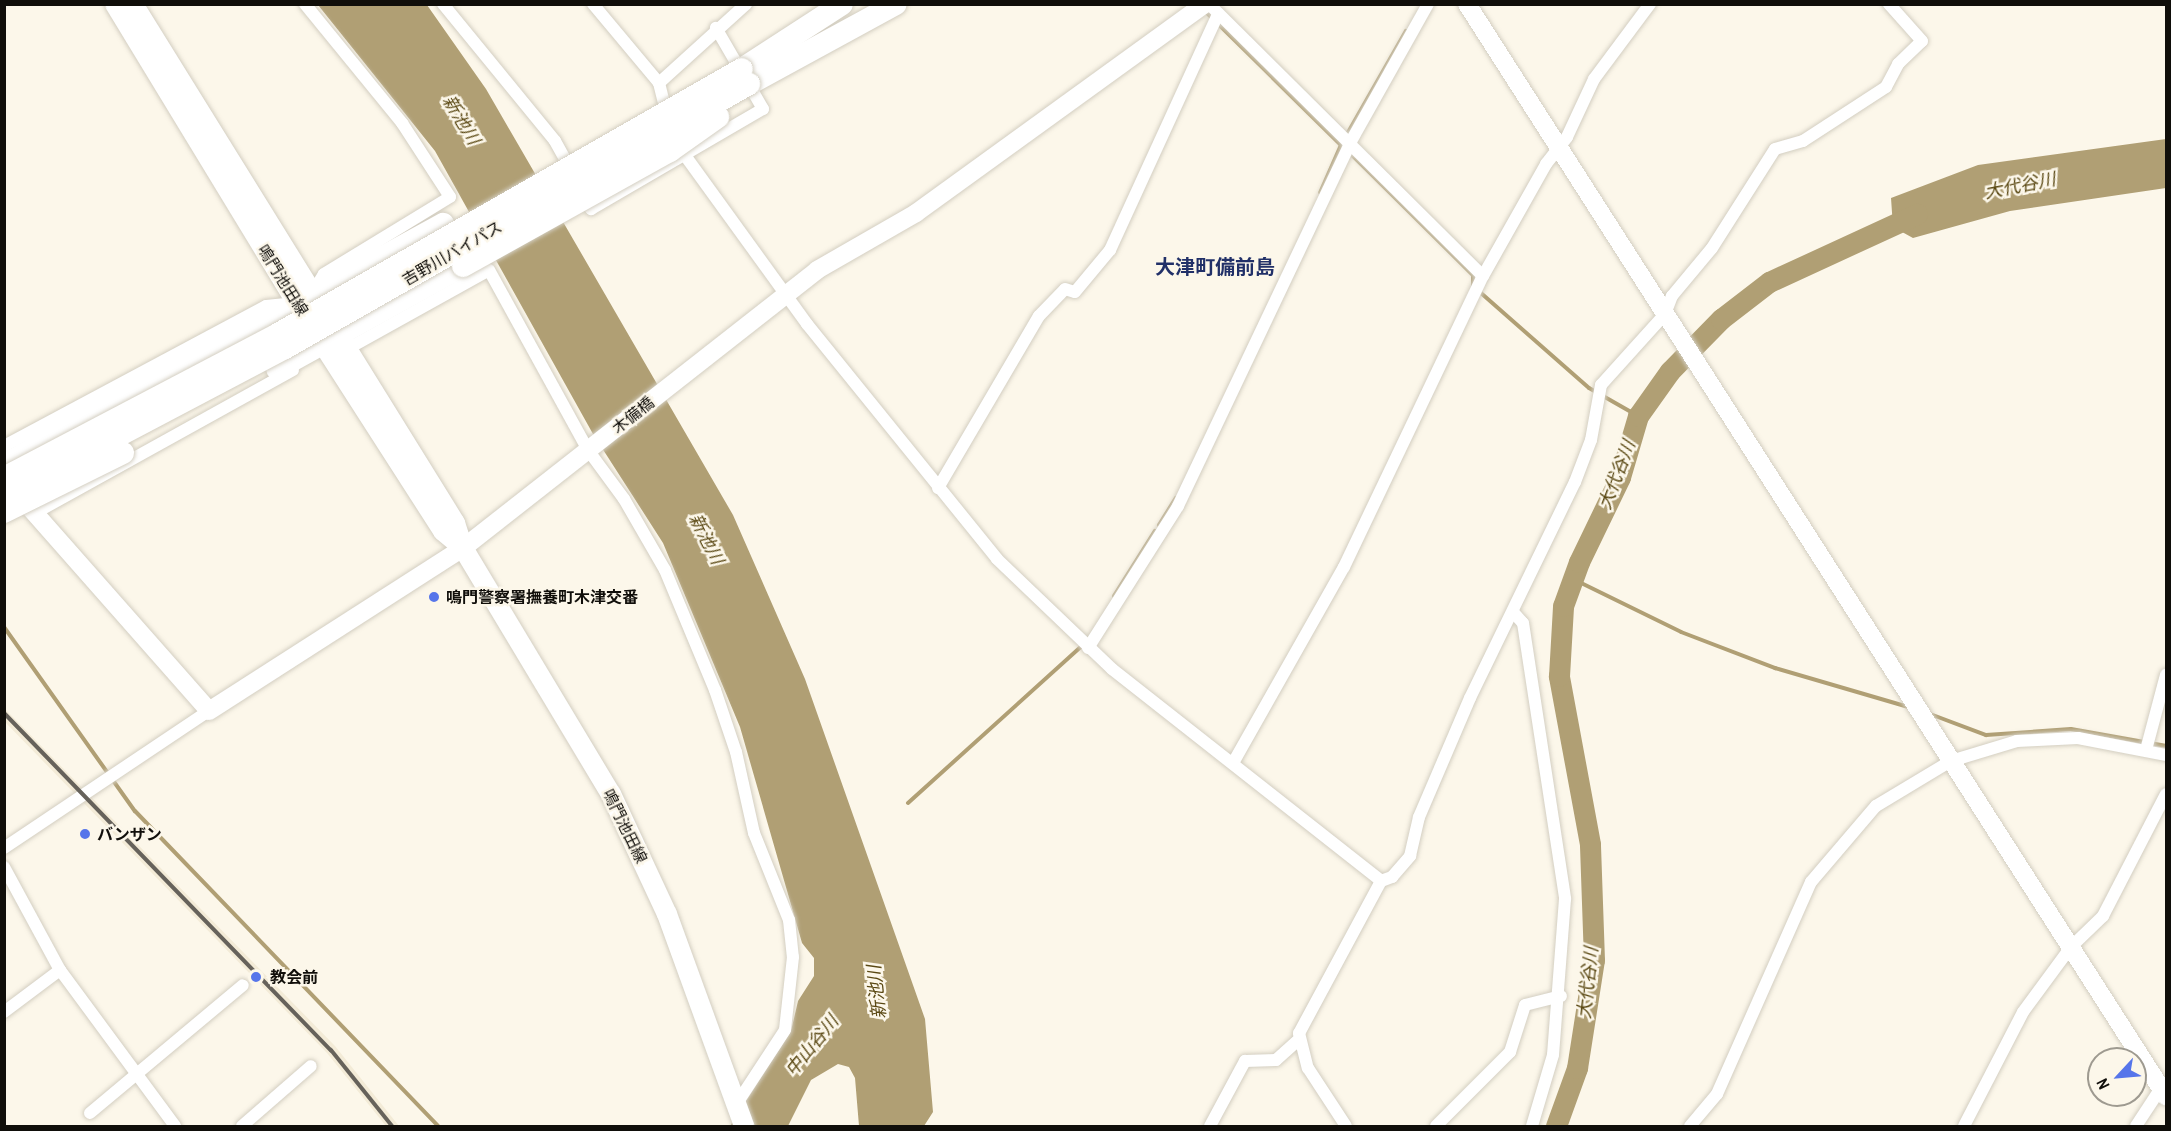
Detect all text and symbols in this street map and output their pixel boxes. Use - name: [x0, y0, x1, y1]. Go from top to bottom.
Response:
- water label: 新池川: [438, 91, 484, 149]
- water label: 大代谷川: [1983, 169, 2057, 203]
- street label: 吉野川バイパス: [399, 217, 505, 289]
- street label: 鳴門池田線: [254, 241, 312, 319]
- district label: 大津町備前島: [1155, 254, 1275, 278]
- street label: 木備橋: [608, 393, 658, 437]
- water label: 大代谷川: [1594, 438, 1640, 512]
- water label: 新池川: [684, 510, 728, 568]
- place label: 鳴門警察署撫養町木津交番: [446, 587, 638, 607]
- marker: 鳴門警察署撫養町木津交番: [427, 590, 441, 604]
- street label: 鳴門池田線: [599, 786, 651, 866]
- place label: バンザン: [97, 824, 161, 844]
- marker: バンザン: [78, 827, 92, 841]
- water label: 大代谷川: [1573, 946, 1603, 1020]
- water label: 新池川: [863, 964, 891, 1020]
- place label: 教会前: [270, 967, 318, 987]
- marker: 教会前: [247, 968, 265, 986]
- water label: 中山谷川: [781, 1011, 843, 1081]
- north arrow: [2087, 1047, 2147, 1107]
- text: N: [2091, 1075, 2115, 1093]

